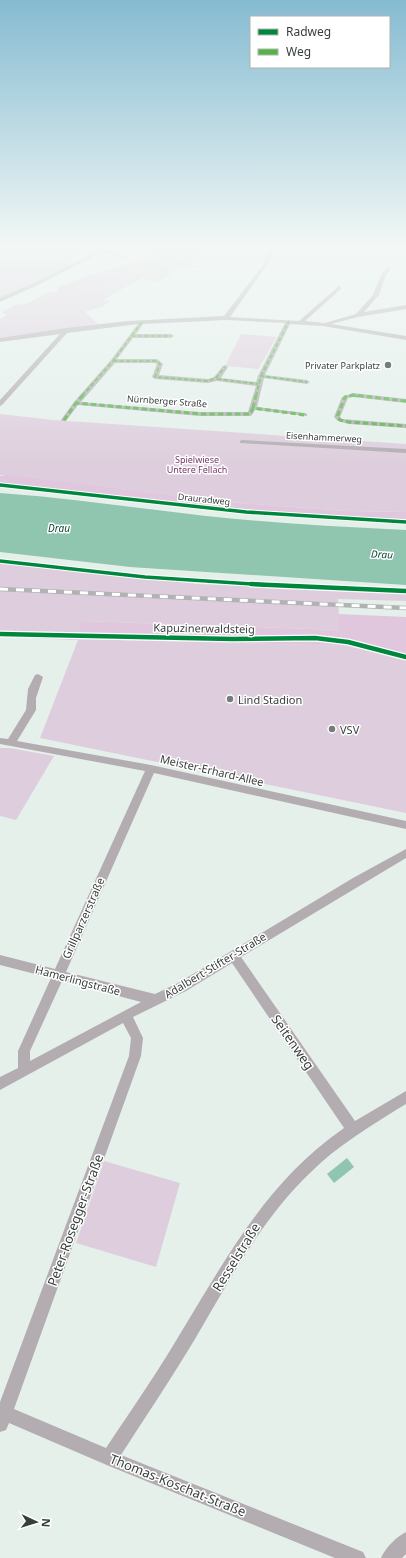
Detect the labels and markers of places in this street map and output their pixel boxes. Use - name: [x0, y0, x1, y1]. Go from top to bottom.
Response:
- place label: Privater Parkplatz: [305, 359, 380, 372]
- marker: Privater Parkplatz: [383, 360, 393, 370]
- place label: Lind Stadion: [238, 692, 302, 707]
- marker: Lind Stadion: [225, 694, 235, 704]
- place label: VSV: [340, 722, 360, 737]
- marker: VSV: [327, 724, 337, 734]

